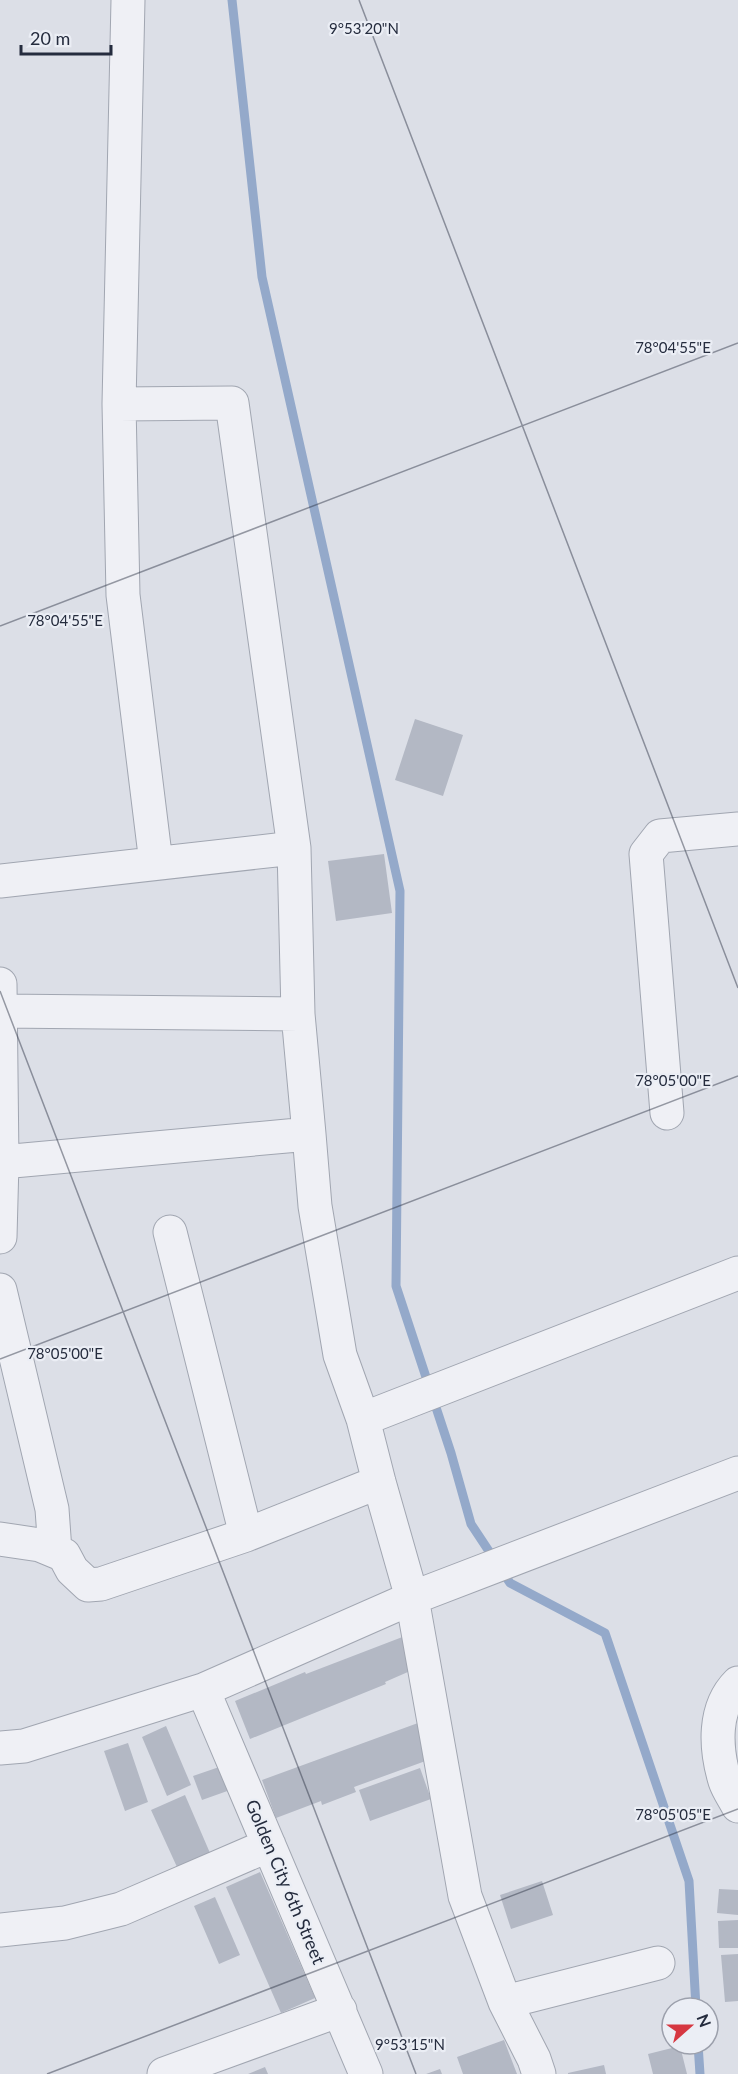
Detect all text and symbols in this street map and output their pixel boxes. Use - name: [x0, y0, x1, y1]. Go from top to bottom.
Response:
- scale bar: [21, 18, 111, 56]
- text: 9°53'20"N: [329, 19, 399, 37]
- text: 20 m: [30, 27, 70, 49]
- text: 78°04'55"E: [635, 338, 711, 356]
- text: 78°04'55"E: [27, 611, 103, 629]
- text: 78°05'00"E: [635, 1071, 711, 1089]
- text: 78°05'00"E: [27, 1344, 103, 1362]
- street label: Golden City 6th Street: [241, 1796, 331, 1968]
- text: 78°05'05"E: [635, 1805, 711, 1823]
- north arrow: [660, 1996, 720, 2056]
- text: N: [693, 2011, 716, 2030]
- text: 9°53'15"N: [375, 2035, 445, 2053]

